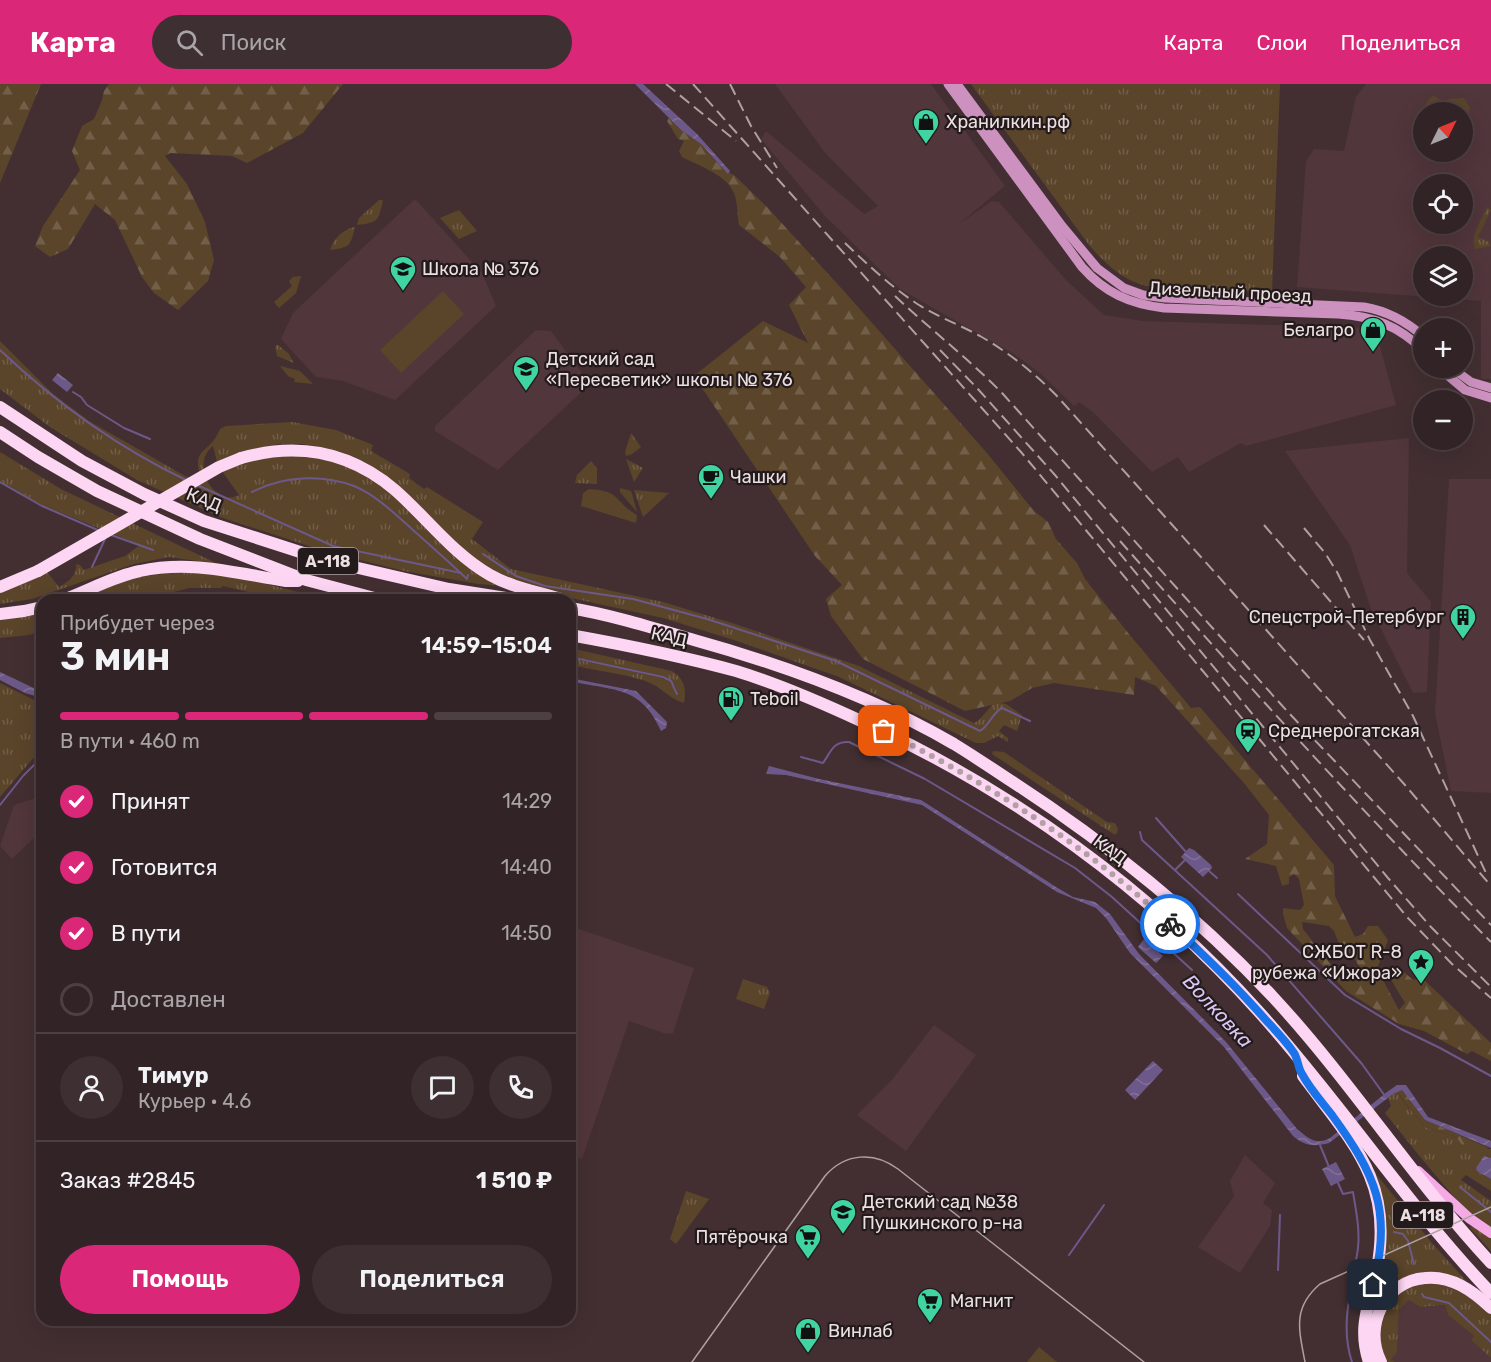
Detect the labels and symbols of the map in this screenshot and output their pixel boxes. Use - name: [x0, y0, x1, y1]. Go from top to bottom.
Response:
- north arrow: [1413, 102, 1473, 162]
- shop icon: Хранилкин.рф: [911, 107, 941, 145]
- place label: Хранилкин.рф: [946, 111, 1070, 133]
- school or university icon: Школа № 376: [388, 254, 418, 292]
- place label: Школа № 376: [422, 258, 539, 280]
- street label: Дизельный проезд: [1148, 277, 1312, 307]
- shop icon: Белагро: [1358, 315, 1388, 353]
- place label: Белагро: [1283, 319, 1354, 341]
- place label: Детский сад «Пересветик» школы № 376: [546, 348, 793, 391]
- school or university icon: Детский сад «Пересветик» школы № 376: [511, 354, 541, 392]
- cafe icon: Чашки: [696, 462, 726, 500]
- place label: Чашки: [730, 466, 786, 488]
- street label: КАД: [183, 483, 225, 517]
- road number: А-118: [298, 548, 358, 574]
- building icon: Спецстрой-Петербург: [1448, 602, 1478, 640]
- place label: Спецстрой-Петербург: [1249, 606, 1444, 628]
- street label: КАД: [649, 622, 689, 652]
- fuel station icon: Teboil: [716, 684, 746, 722]
- place label: Teboil: [750, 688, 799, 710]
- pin: [858, 705, 909, 756]
- station icon: Среднерогатская: [1233, 716, 1263, 754]
- place label: Среднерогатская: [1268, 720, 1420, 742]
- street label: КАД: [1089, 830, 1131, 870]
- courier: [1140, 894, 1200, 954]
- place label: СЖБОТ R-8 рубежа «Ижора»: [1252, 941, 1402, 984]
- place icon: СЖБОТ R-8 рубежа «Ижора»: [1406, 947, 1436, 985]
- water label: Волковка: [1178, 969, 1258, 1053]
- place label: Детский сад №38 Пушкинского р-на: [862, 1191, 1023, 1234]
- school or university icon: Детский сад №38 Пушкинского р-на: [828, 1197, 858, 1235]
- road number: А-118: [1393, 1202, 1453, 1228]
- supermarket icon: Пятёрочка: [793, 1222, 823, 1260]
- place label: Пятёрочка: [695, 1226, 788, 1248]
- pin: [1347, 1259, 1398, 1310]
- supermarket icon: Магнит: [915, 1286, 945, 1324]
- place label: Магнит: [950, 1290, 1013, 1312]
- shop icon: Винлаб: [793, 1316, 823, 1354]
- place label: Винлаб: [828, 1320, 893, 1342]

